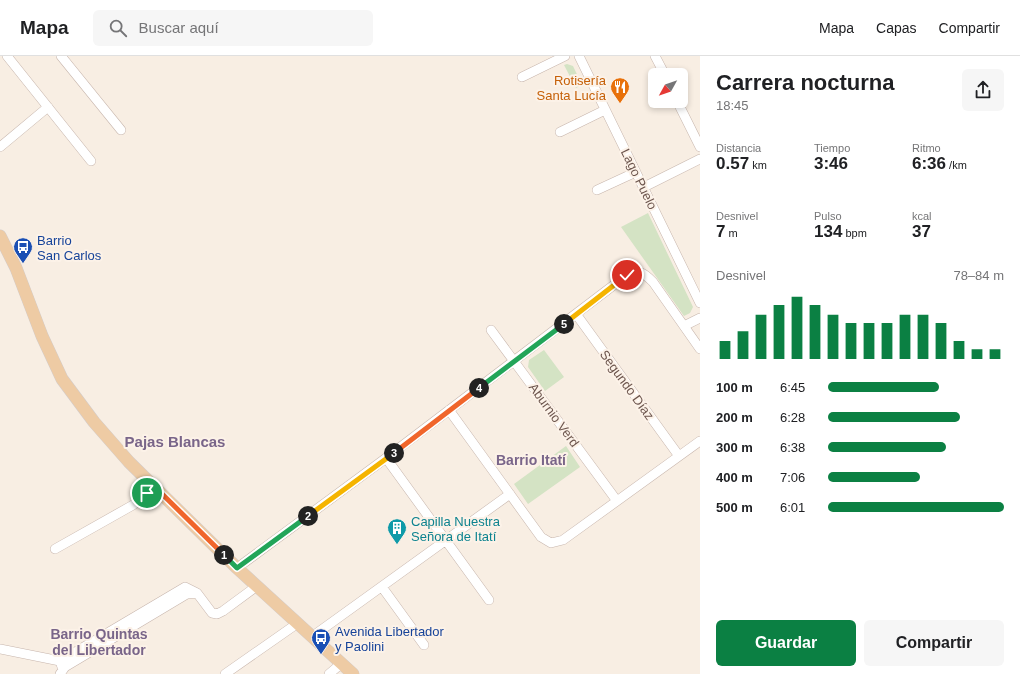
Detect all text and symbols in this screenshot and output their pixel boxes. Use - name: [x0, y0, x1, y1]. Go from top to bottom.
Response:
- search box: [93, 10, 373, 46]
- text: Mapa: [20, 17, 69, 38]
- icon: search: [107, 17, 129, 39]
- text: Buscar aquí: [139, 19, 219, 36]
- text: Mapa: [819, 20, 854, 36]
- text: Capas: [876, 20, 917, 36]
- text: Compartir: [939, 20, 1000, 36]
- north arrow: [648, 68, 688, 108]
- map controls: [648, 68, 688, 108]
- button: share: [962, 69, 1004, 111]
- text: Carrera nocturna: [716, 70, 895, 95]
- place label: Rotisería Santa Lucía: [537, 73, 607, 103]
- restaurant icon: Rotisería Santa Lucía: [609, 76, 631, 104]
- text: 18:45: [716, 98, 749, 113]
- text: Distancia: [716, 142, 761, 154]
- text: Tiempo: [814, 142, 850, 154]
- text: Ritmo: [912, 142, 941, 154]
- street label: Lago Puelo: [618, 146, 660, 212]
- text: 0.57: [716, 154, 749, 173]
- text: 3:46: [814, 154, 848, 173]
- text: 6:36: [912, 154, 946, 173]
- text: km: [749, 159, 767, 171]
- text: /km: [946, 159, 967, 171]
- text: Desnivel: [716, 210, 758, 222]
- text: Pulso: [814, 210, 842, 222]
- text: kcal: [912, 210, 932, 222]
- text: 7: [716, 222, 725, 241]
- text: 134: [814, 222, 842, 241]
- text: 37: [912, 222, 931, 241]
- text: m: [725, 227, 738, 239]
- text: bpm: [842, 227, 867, 239]
- place label: Barrio San Carlos: [37, 233, 102, 263]
- bus stop icon: Barrio San Carlos: [12, 236, 34, 264]
- pin: [610, 258, 644, 292]
- icon: check: [616, 264, 638, 286]
- text: Desnivel: [716, 268, 766, 283]
- text: 78–84 m: [953, 268, 1004, 283]
- pin: 5: [554, 314, 574, 334]
- text: 5: [561, 318, 567, 330]
- street label: Segundo Díaz: [597, 347, 657, 423]
- pin: 4: [469, 378, 489, 398]
- street label: Aburnio Verd: [526, 380, 582, 450]
- text: 100 m: [716, 380, 753, 395]
- text: 6:45: [780, 380, 805, 395]
- text: 4: [476, 382, 482, 394]
- text: 200 m: [716, 410, 753, 425]
- text: 6:28: [780, 410, 805, 425]
- district label: Pajas Blancas: [125, 433, 225, 450]
- text: 300 m: [716, 440, 753, 455]
- text: 6:38: [780, 440, 805, 455]
- pin: 3: [384, 443, 404, 463]
- text: 3: [391, 447, 397, 459]
- district label: Barrio Itatí: [496, 452, 567, 468]
- text: 400 m: [716, 470, 753, 485]
- text: 7:06: [780, 470, 805, 485]
- pin: [130, 476, 164, 510]
- icon: arrive: [136, 482, 158, 504]
- text: 500 m: [716, 500, 753, 515]
- text: 6:01: [780, 500, 805, 515]
- pin: 2: [298, 506, 318, 526]
- text: 2: [305, 510, 311, 522]
- place label: Capilla Nuestra Señora de Itatí: [411, 514, 501, 544]
- building icon: Capilla Nuestra Señora de Itatí: [386, 517, 408, 545]
- pin: 1: [214, 545, 234, 565]
- text: 1: [221, 549, 227, 561]
- button: Guardar: [716, 620, 856, 666]
- button: Compartir: [864, 620, 1004, 666]
- place label: Avenida Libertador y Paolini: [335, 624, 445, 654]
- district label: Barrio Quintas del Libertador: [50, 626, 148, 658]
- bus stop icon: Avenida Libertador y Paolini: [310, 627, 332, 655]

